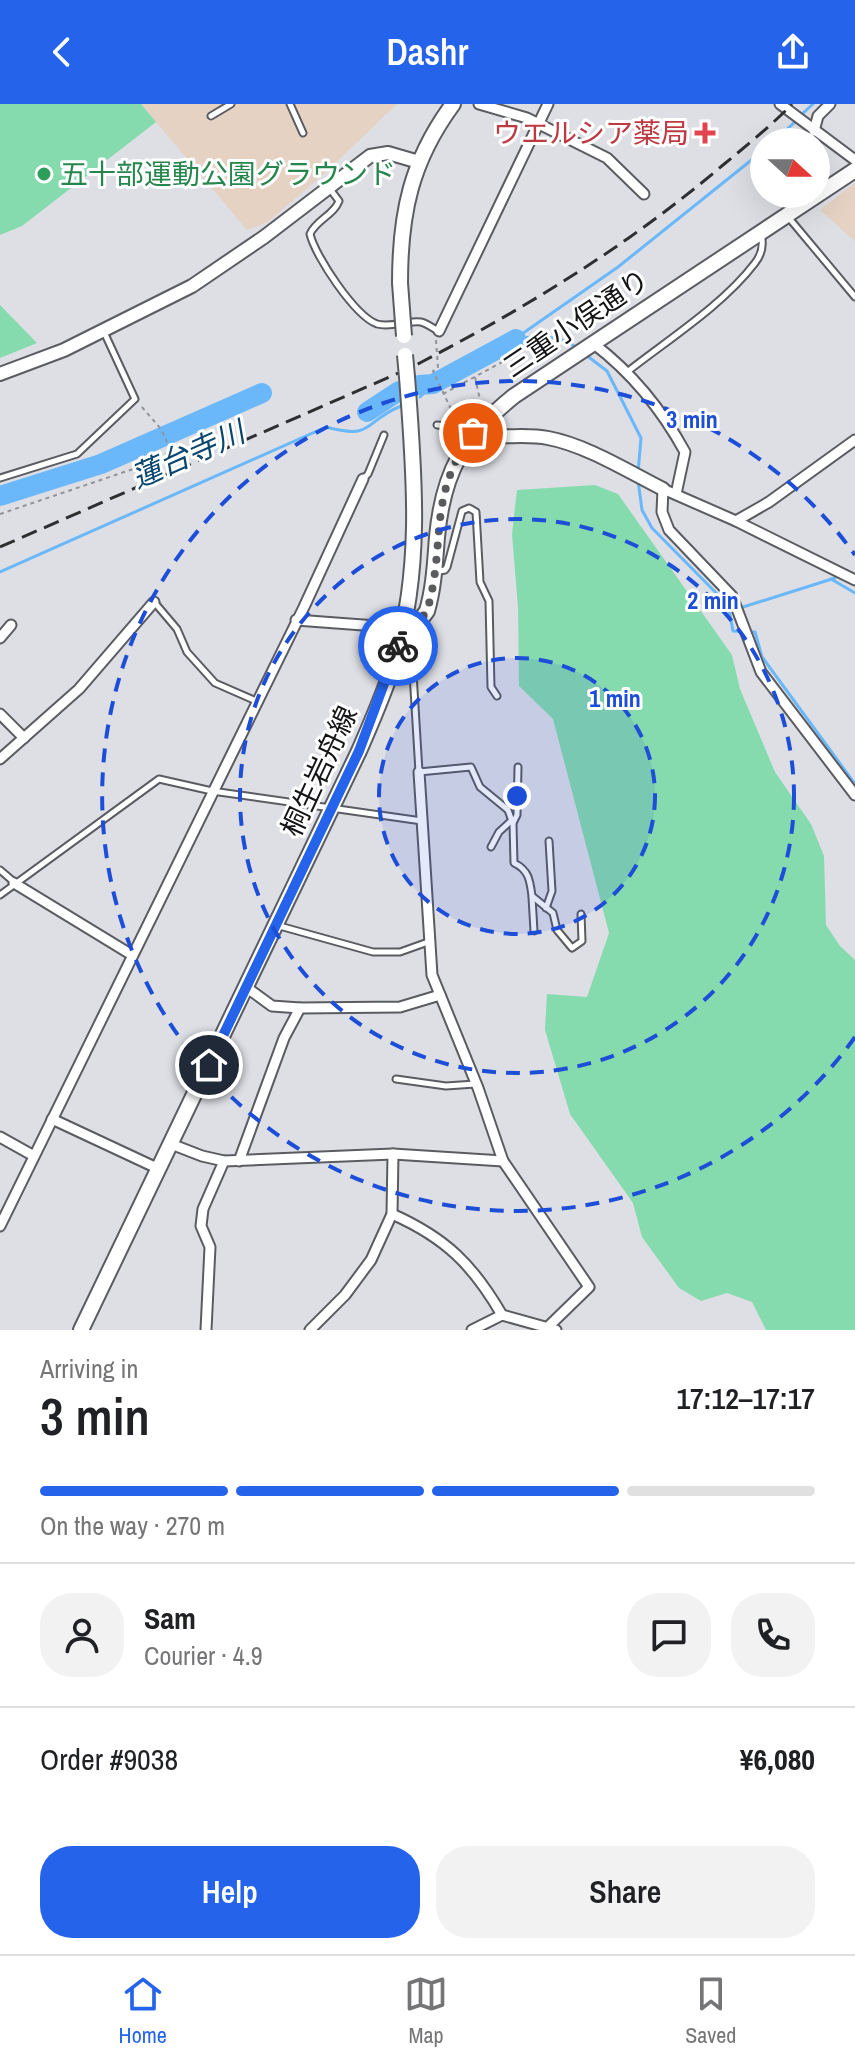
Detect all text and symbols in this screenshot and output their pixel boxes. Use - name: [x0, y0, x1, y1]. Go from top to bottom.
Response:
- text: Dashr: [387, 28, 468, 76]
- icon: back: [40, 30, 84, 74]
- icon: share: [771, 30, 815, 74]
- place label: ウエルシア薬局: [493, 114, 689, 152]
- marker: ウエルシア薬局: [696, 124, 714, 142]
- north arrow: [750, 128, 830, 208]
- map controls: [750, 128, 830, 208]
- place label: 五十部運動公園グラウンド: [60, 155, 396, 193]
- marker: 五十部運動公園グラウンド: [35, 165, 53, 183]
- street label: 三重小俣通り: [496, 260, 656, 386]
- pin: [439, 399, 507, 467]
- text: 3 min: [666, 403, 718, 435]
- water label: 蓮台寺川: [125, 410, 253, 497]
- icon: bag: [451, 411, 495, 455]
- text: 2 min: [687, 584, 739, 616]
- courier: [358, 606, 438, 686]
- icon: bike: [376, 624, 420, 668]
- text: 1 min: [589, 682, 641, 714]
- street label: 桐生岩舟線: [272, 700, 366, 842]
- centre of rings: [503, 782, 531, 810]
- pin: [175, 1031, 243, 1099]
- icon: home: [187, 1043, 231, 1087]
- text: Arriving in: [40, 1351, 138, 1386]
- text: 17:12–17:17: [676, 1378, 815, 1418]
- text: 3 min: [40, 1381, 150, 1451]
- text: On the way · 270 m: [40, 1508, 225, 1543]
- button: person: [40, 1593, 124, 1677]
- button: chat: [627, 1593, 711, 1677]
- button: phone: [731, 1593, 815, 1677]
- text: Sam: [144, 1598, 196, 1638]
- text: Courier · 4.9: [144, 1638, 263, 1673]
- text: Order #9038: [40, 1739, 178, 1779]
- text: ¥6,080: [740, 1739, 815, 1779]
- button: Help: [40, 1846, 420, 1938]
- button: Share: [436, 1846, 815, 1938]
- tab: Home: [119, 1972, 167, 2050]
- tab: Map: [404, 1972, 448, 2050]
- tab: Saved: [685, 1972, 736, 2050]

